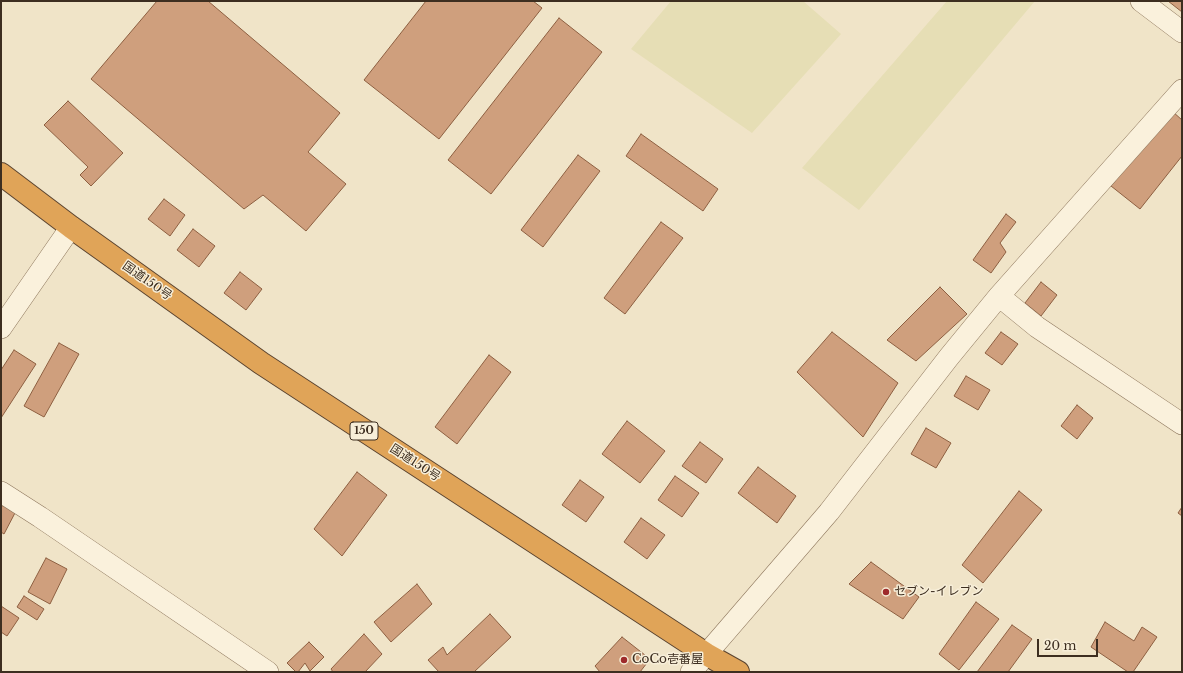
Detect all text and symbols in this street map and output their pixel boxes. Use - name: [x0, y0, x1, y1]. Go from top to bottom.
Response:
- street label: 国道150号: [120, 259, 174, 303]
- road number: 150: [350, 422, 378, 440]
- street label: 国道150号: [387, 442, 443, 484]
- place label: セブン-イレブン: [894, 585, 984, 599]
- marker: セブン-イレブン: [881, 587, 891, 597]
- scale bar: [1039, 631, 1100, 657]
- text: 20 m: [1044, 638, 1076, 653]
- place label: CoCo壱番屋: [632, 653, 703, 667]
- marker: CoCo壱番屋: [619, 655, 629, 665]

